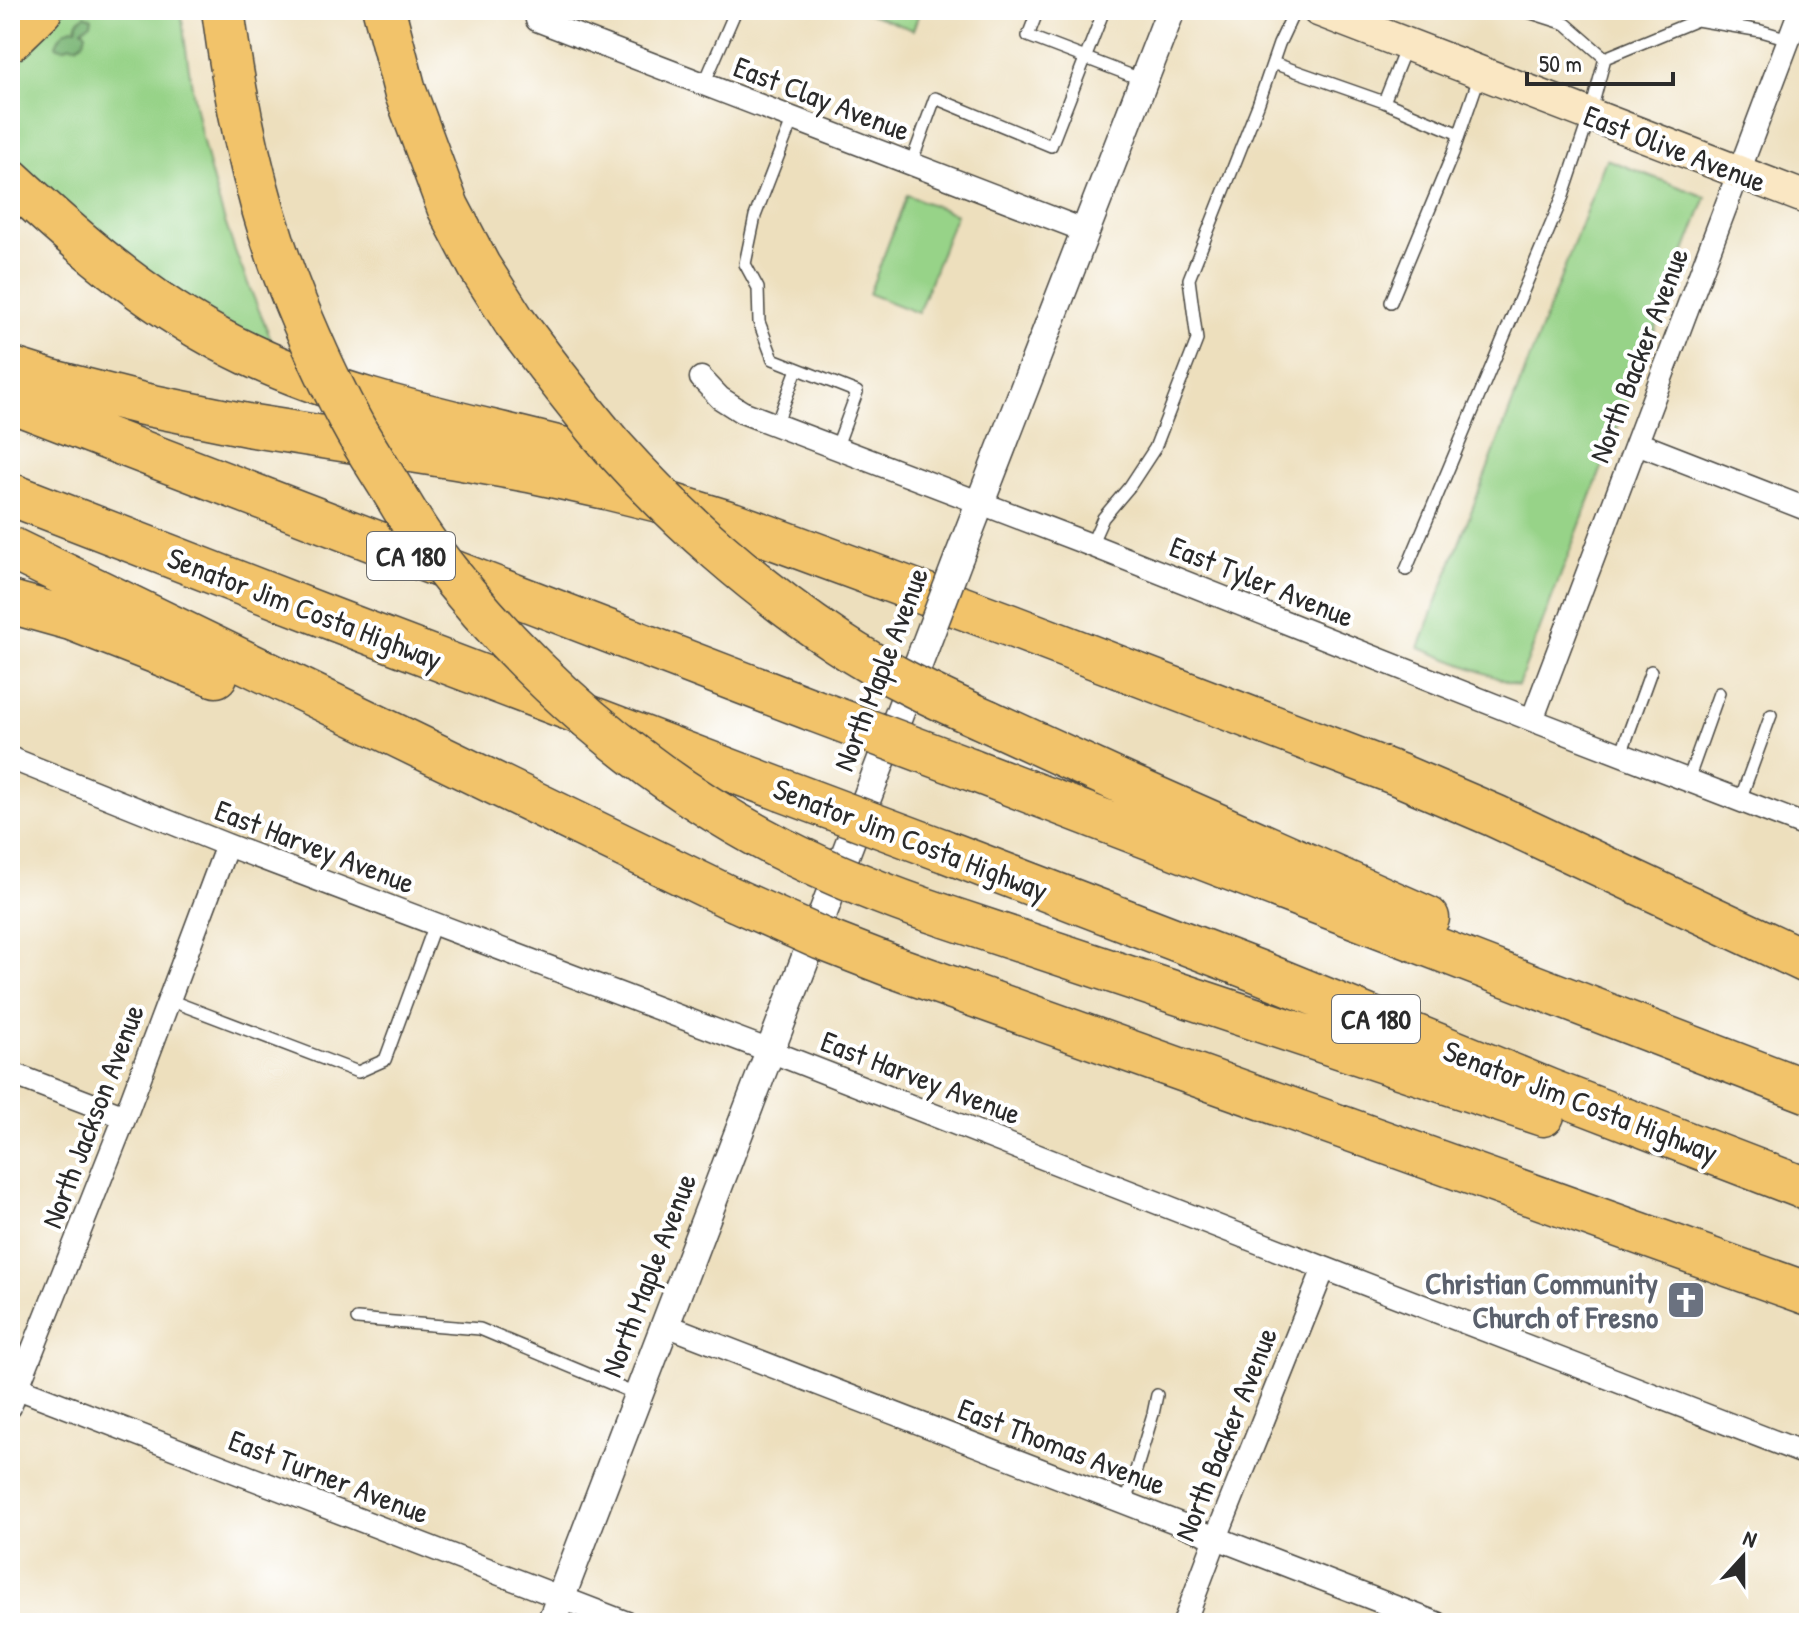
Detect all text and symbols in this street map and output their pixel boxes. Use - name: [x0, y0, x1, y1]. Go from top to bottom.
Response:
- scale bar: [1527, 36, 1673, 86]
- street label: East Clay Avenue: [728, 46, 916, 150]
- text: 50 m: [1539, 47, 1582, 79]
- street label: East Olive Avenue: [1578, 95, 1772, 201]
- street label: North Backer Avenue: [1579, 242, 1697, 468]
- street label: East Tyler Avenue: [1164, 526, 1360, 636]
- road number: CA 180: [367, 532, 455, 580]
- street label: Senator Jim Costa Highway: [162, 537, 448, 679]
- street label: North Maple Avenue: [823, 562, 937, 776]
- street label: Senator Jim Costa Highway: [768, 768, 1054, 910]
- street label: East Harvey Avenue: [209, 790, 421, 902]
- road number: CA 180: [1332, 995, 1420, 1043]
- street label: North Jackson Avenue: [31, 998, 153, 1234]
- street label: East Harvey Avenue: [815, 1021, 1027, 1133]
- street label: Senator Jim Costa Highway: [1438, 1030, 1724, 1172]
- street label: North Maple Avenue: [591, 1168, 705, 1382]
- place label: Christian Community Church of Fresno: [1425, 1263, 1658, 1337]
- church icon: Christian Community Church of Fresno: [1665, 1279, 1707, 1321]
- street label: North Backer Avenue: [1164, 1321, 1286, 1547]
- street label: East Thomas Avenue: [953, 1388, 1172, 1504]
- street label: East Turner Avenue: [223, 1419, 435, 1533]
- north arrow: [1703, 1517, 1783, 1597]
- text: N: [1739, 1522, 1761, 1555]

